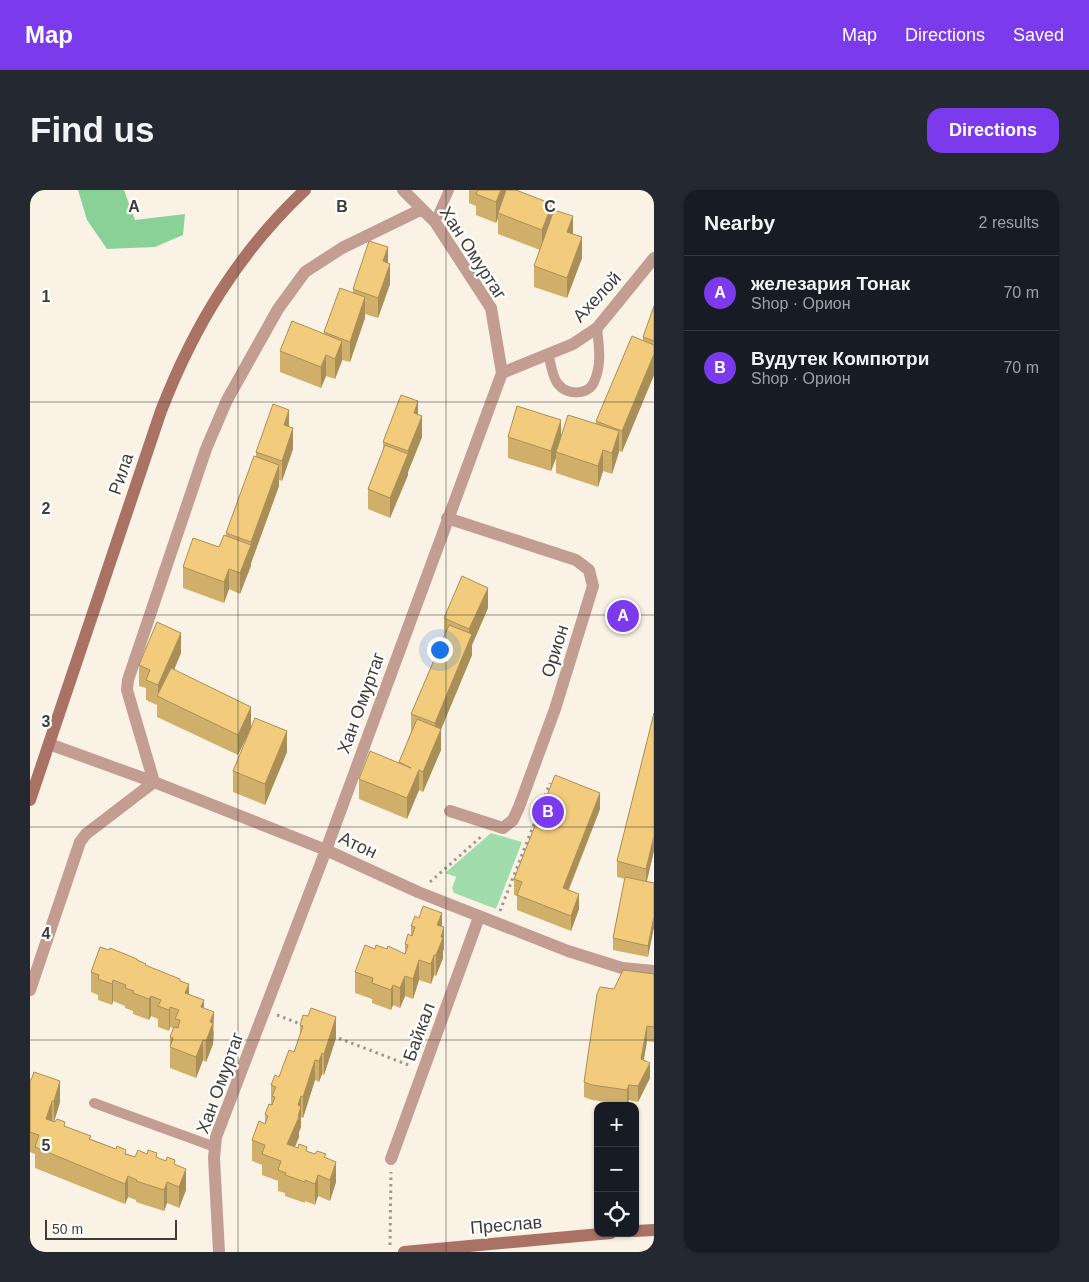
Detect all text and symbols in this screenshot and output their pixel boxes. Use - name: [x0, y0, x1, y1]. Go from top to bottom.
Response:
- text: Map: [25, 21, 73, 48]
- text: Map: [842, 25, 877, 45]
- text: Directions: [905, 25, 985, 45]
- text: Saved: [1013, 25, 1064, 45]
- button: Directions: [927, 108, 1059, 153]
- text: Find us: [30, 110, 154, 149]
- text: A: [128, 198, 140, 215]
- text: B: [336, 198, 348, 215]
- text: C: [544, 198, 556, 215]
- street label: Хан Омуртаг: [436, 203, 511, 303]
- text: Nearby: [704, 211, 775, 234]
- text: 2 results: [979, 214, 1039, 231]
- street label: Ахелой: [569, 268, 625, 326]
- text: железария Тонак: [751, 273, 910, 294]
- text: A: [714, 284, 726, 301]
- text: 70 m: [1003, 284, 1039, 301]
- text: 1: [42, 288, 51, 305]
- text: Shop · Орион: [751, 295, 851, 312]
- text: Вудутек Компютри: [751, 348, 929, 369]
- text: B: [714, 359, 726, 376]
- text: 70 m: [1003, 359, 1039, 376]
- text: Shop · Орион: [751, 370, 851, 387]
- street label: Рила: [105, 450, 138, 497]
- text: 2: [42, 500, 51, 517]
- pin: A: [607, 597, 639, 635]
- street label: Орион: [538, 622, 572, 680]
- your location: [427, 637, 453, 663]
- street label: Хан Омуртаг: [333, 649, 389, 756]
- text: 3: [42, 713, 51, 730]
- pin: B: [532, 793, 564, 831]
- street label: Атон: [336, 828, 380, 862]
- text: 4: [42, 925, 51, 942]
- street label: Байкал: [399, 1000, 439, 1064]
- street label: Хан Омуртаг: [192, 1029, 248, 1136]
- map controls: [594, 1102, 639, 1237]
- button: +: [594, 1102, 639, 1147]
- text: 5: [42, 1137, 51, 1154]
- button: −: [594, 1147, 639, 1192]
- button: locate: [594, 1192, 639, 1237]
- street label: Преслав: [469, 1212, 543, 1238]
- scale bar: [45, 1217, 178, 1240]
- text: 50 m: [52, 1221, 83, 1237]

